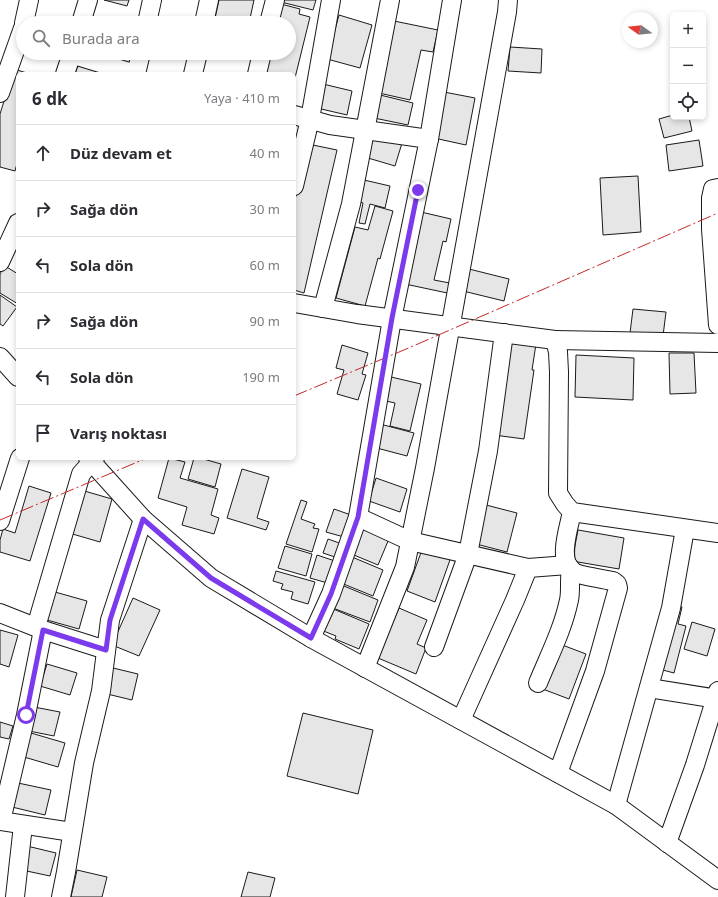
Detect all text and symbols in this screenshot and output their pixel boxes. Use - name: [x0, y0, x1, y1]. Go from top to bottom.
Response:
- north arrow: [622, 12, 658, 48]
- map controls: [670, 12, 706, 120]
- button: +: [670, 12, 706, 48]
- search box: [16, 16, 296, 60]
- icon: search: [30, 27, 52, 49]
- text: Burada ara: [62, 28, 140, 48]
- button: −: [670, 48, 706, 84]
- button: locate: [670, 84, 706, 120]
- text: 6 dk: [32, 87, 67, 110]
- text: Yaya · 410 m: [204, 89, 280, 107]
- icon: ahead: [32, 142, 54, 164]
- text: Düz devam et: [70, 143, 172, 163]
- text: 40 m: [250, 144, 280, 162]
- route end: [409, 181, 427, 199]
- icon: right: [32, 198, 54, 220]
- text: Sağa dön: [70, 199, 138, 219]
- text: 30 m: [250, 200, 280, 218]
- icon: left: [32, 254, 54, 276]
- text: Sola dön: [70, 255, 134, 275]
- text: 60 m: [250, 256, 280, 274]
- icon: right: [32, 310, 54, 332]
- text: Sağa dön: [70, 311, 138, 331]
- text: 90 m: [250, 312, 280, 330]
- icon: left: [32, 366, 54, 388]
- text: Sola dön: [70, 367, 134, 387]
- text: 190 m: [242, 368, 280, 386]
- icon: arrive: [32, 422, 54, 444]
- text: Varış noktası: [70, 423, 167, 443]
- route start: [17, 706, 35, 724]

